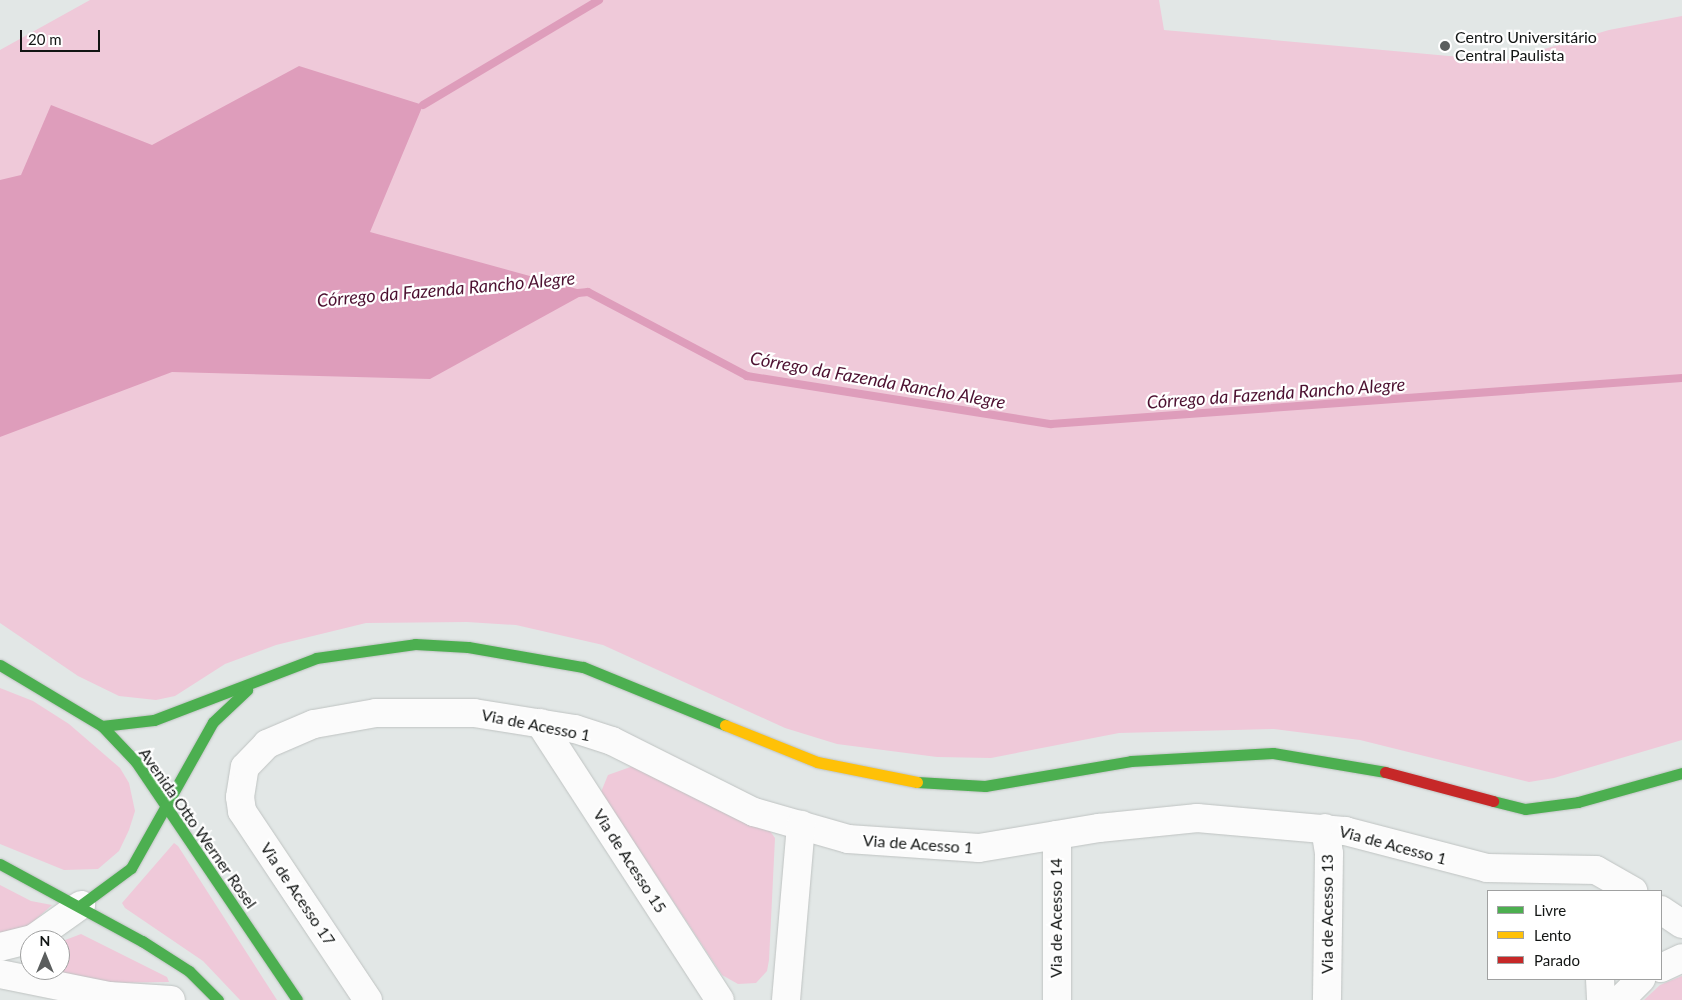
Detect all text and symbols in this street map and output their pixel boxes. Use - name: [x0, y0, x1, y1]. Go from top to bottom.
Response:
- scale bar: [22, 20, 102, 52]
- place label: Centro Universitário Central Paulista: [1455, 27, 1597, 65]
- text: 20 m: [28, 30, 62, 48]
- marker: Centro Universitário Central Paulista: [1439, 40, 1451, 52]
- water label: Córrego da Fazenda Rancho Alegre: [316, 267, 576, 311]
- water label: Córrego da Fazenda Rancho Alegre: [748, 347, 1008, 413]
- water label: Córrego da Fazenda Rancho Alegre: [1146, 373, 1406, 413]
- street label: Via de Acesso 1: [480, 705, 592, 745]
- street label: Avenida Otto Werner Rosel: [135, 744, 261, 912]
- street label: Via de Acesso 15: [589, 805, 671, 917]
- street label: Via de Acesso 1: [1337, 821, 1449, 869]
- street label: Via de Acesso 1: [862, 831, 974, 857]
- street label: Via de Acesso 17: [256, 839, 340, 949]
- street label: Via de Acesso 13: [1317, 854, 1337, 974]
- street label: Via de Acesso 14: [1046, 858, 1066, 978]
- legend: [1487, 890, 1662, 980]
- text: Livre: [1534, 901, 1566, 919]
- text: Lento: [1534, 926, 1571, 944]
- north arrow: [20, 930, 70, 980]
- text: N: [40, 932, 50, 949]
- text: Parado: [1534, 951, 1580, 969]

